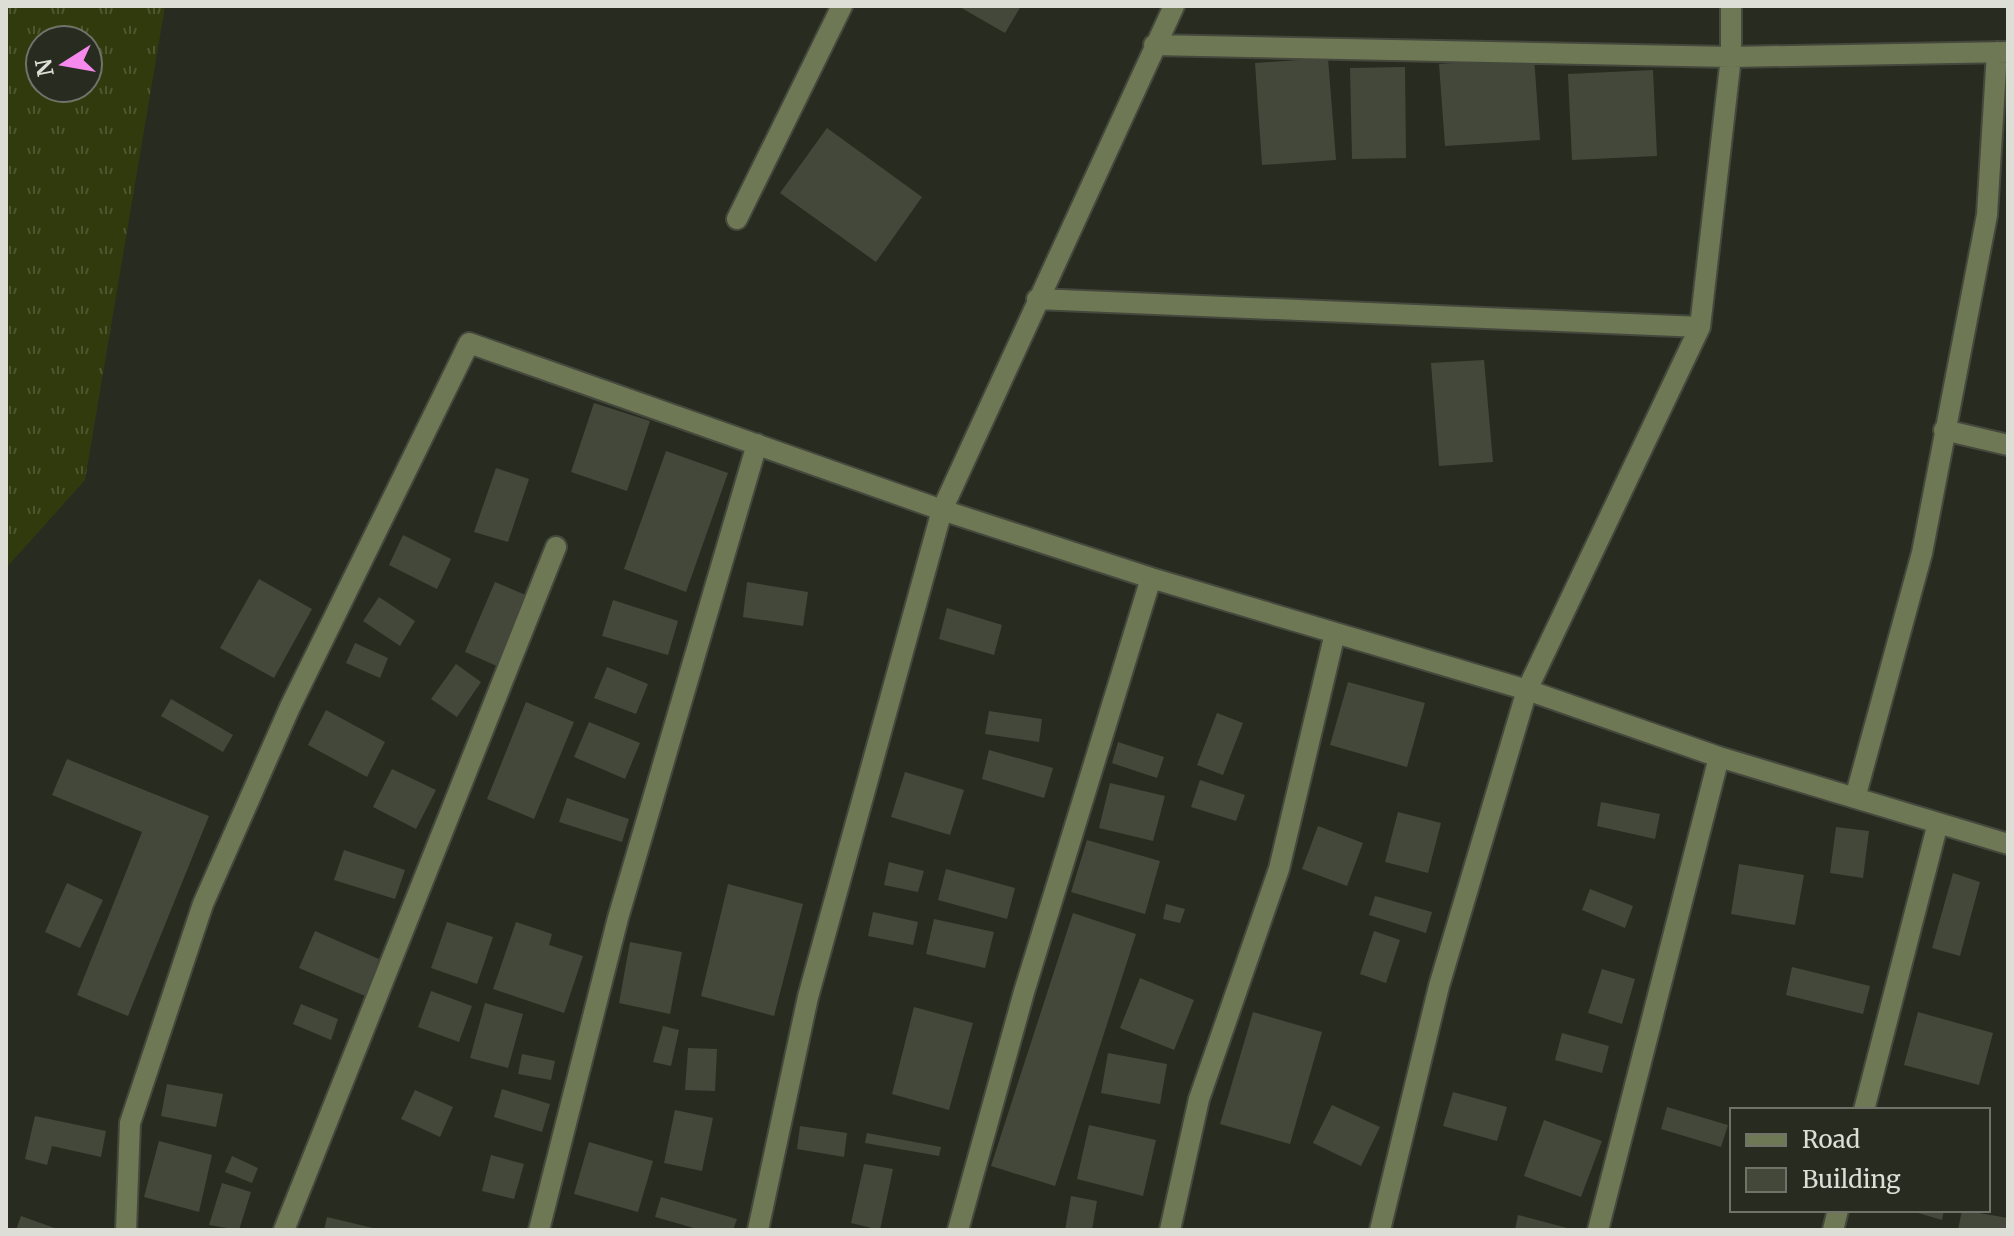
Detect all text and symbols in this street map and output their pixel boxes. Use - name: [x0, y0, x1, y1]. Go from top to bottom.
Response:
- north arrow: [24, 24, 104, 104]
- text: N: [29, 56, 60, 79]
- legend: [1730, 1108, 1990, 1212]
- text: Road: [1802, 1124, 1860, 1155]
- text: Building: [1802, 1164, 1901, 1195]

